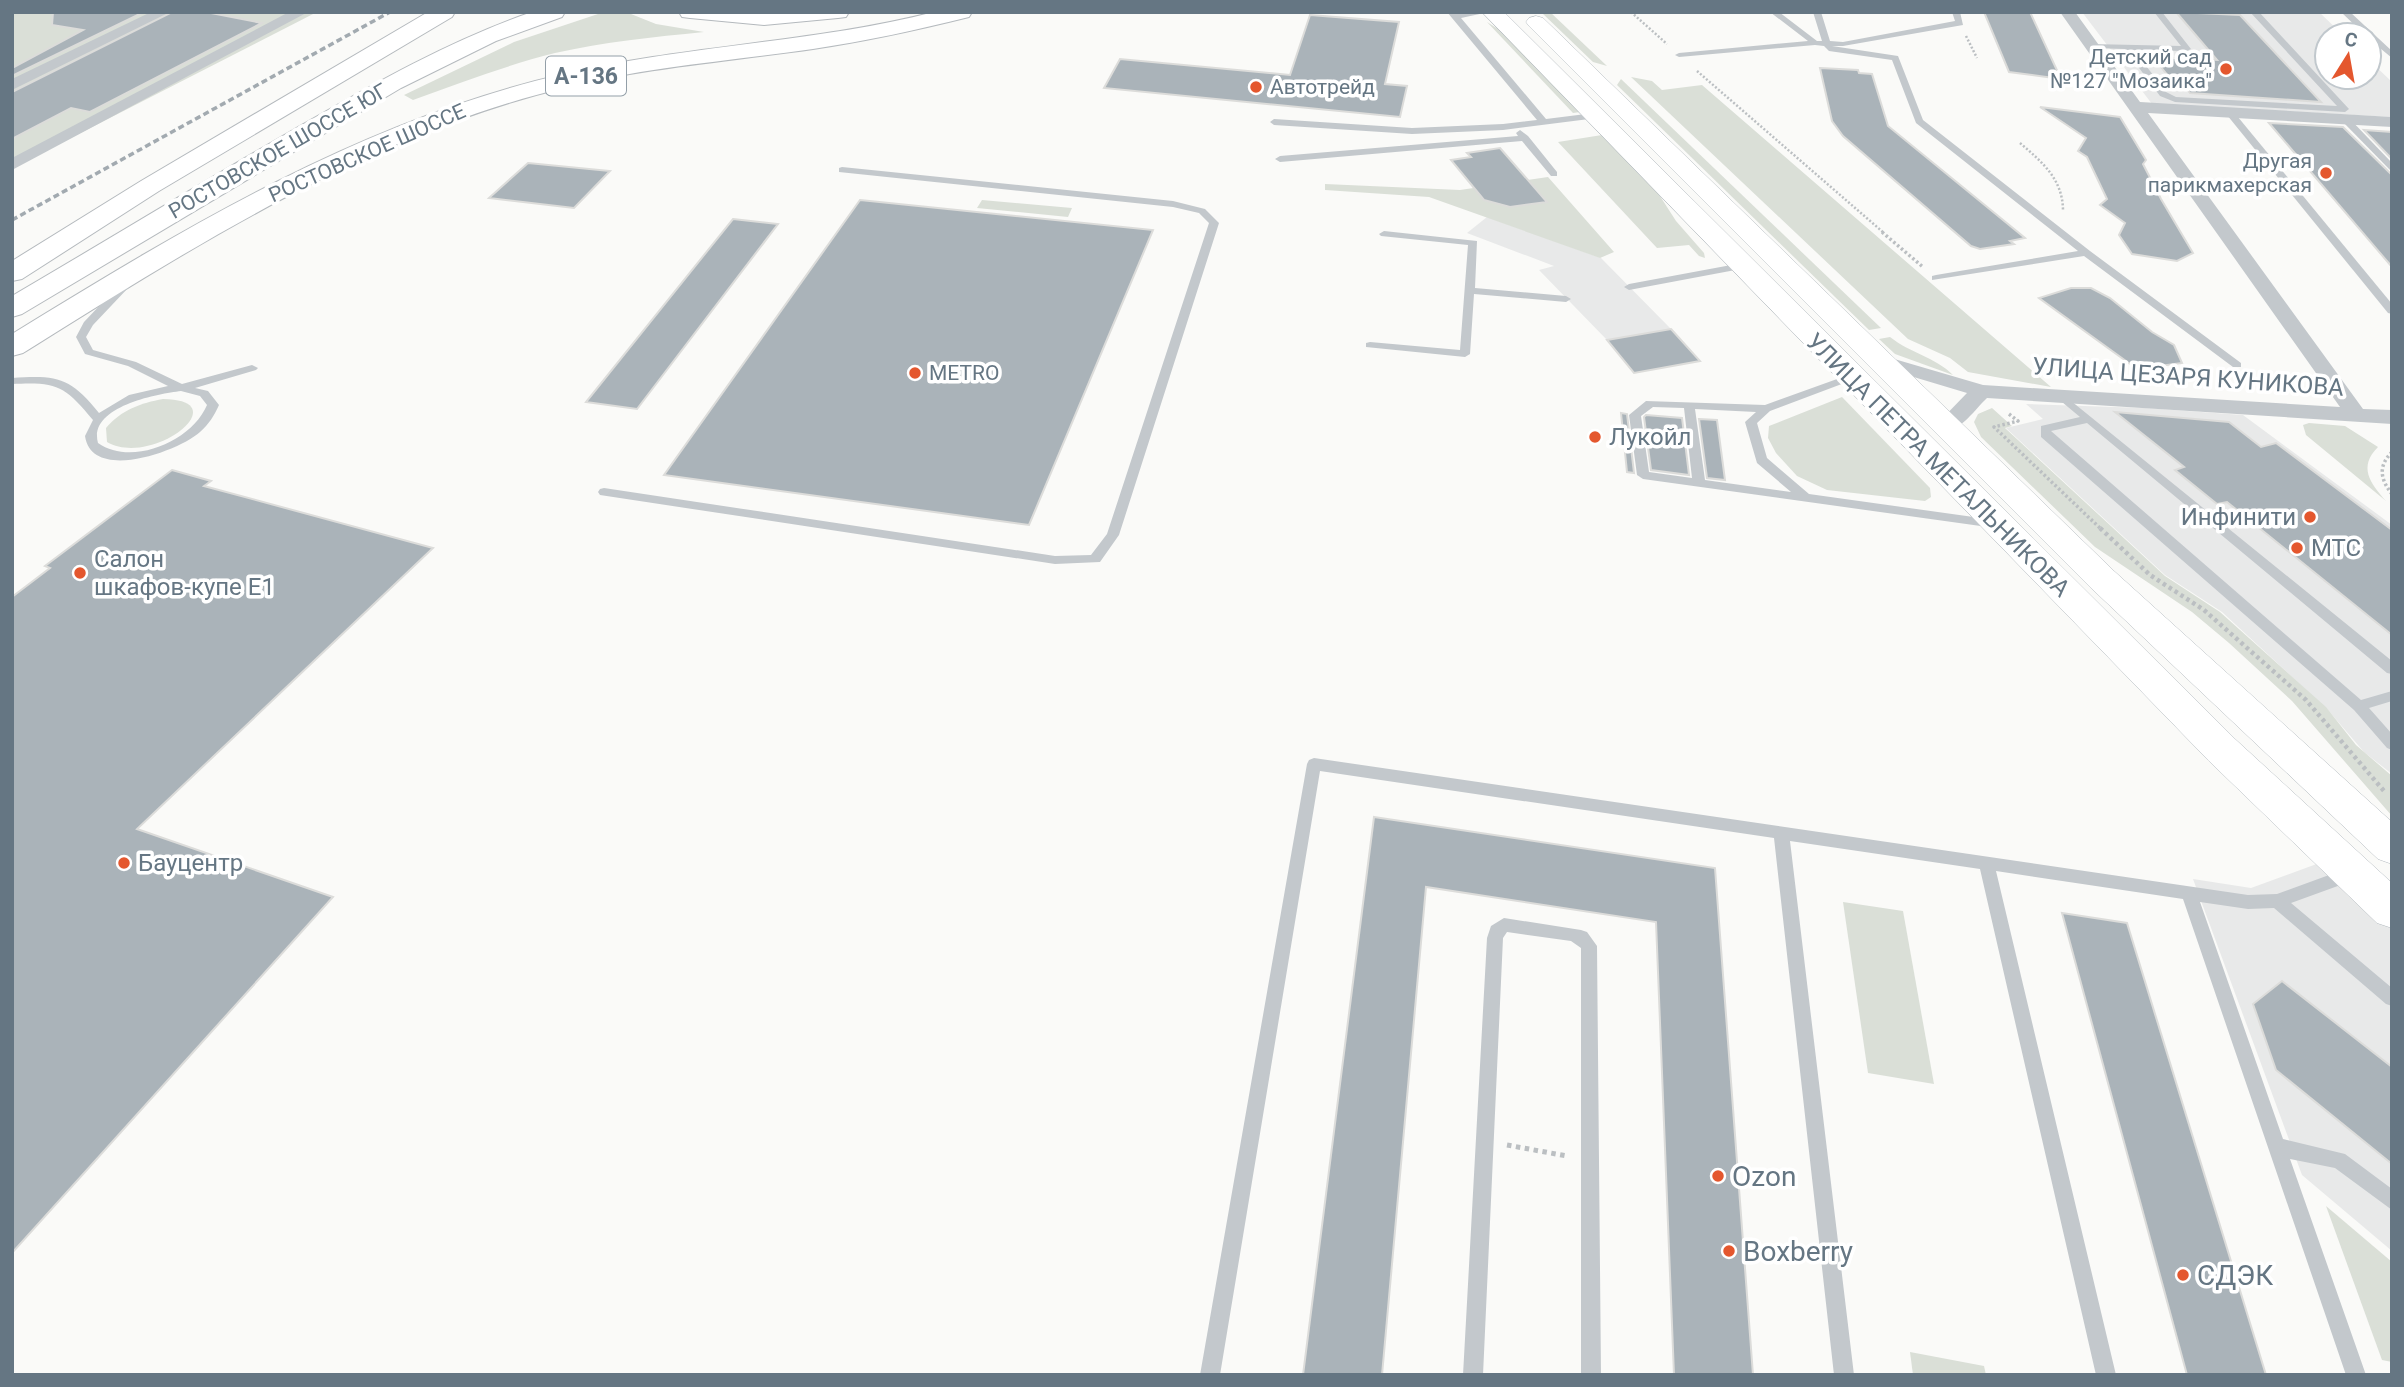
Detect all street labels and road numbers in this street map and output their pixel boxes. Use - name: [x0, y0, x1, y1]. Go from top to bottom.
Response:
- road number: А-136: [546, 57, 626, 96]
- street label: РОСТОВСКОЕ ШОССЕ ЮГ: [164, 78, 392, 224]
- street label: РОСТОВСКОЕ ШОССЕ: [265, 98, 469, 208]
- street label: УЛИЦА ПЕТРА МЕТАЛЬНИКОВА: [1800, 327, 2076, 603]
- street label: УЛИЦА ЦЕЗАРЯ КУНИКОВА: [2031, 352, 2345, 402]

